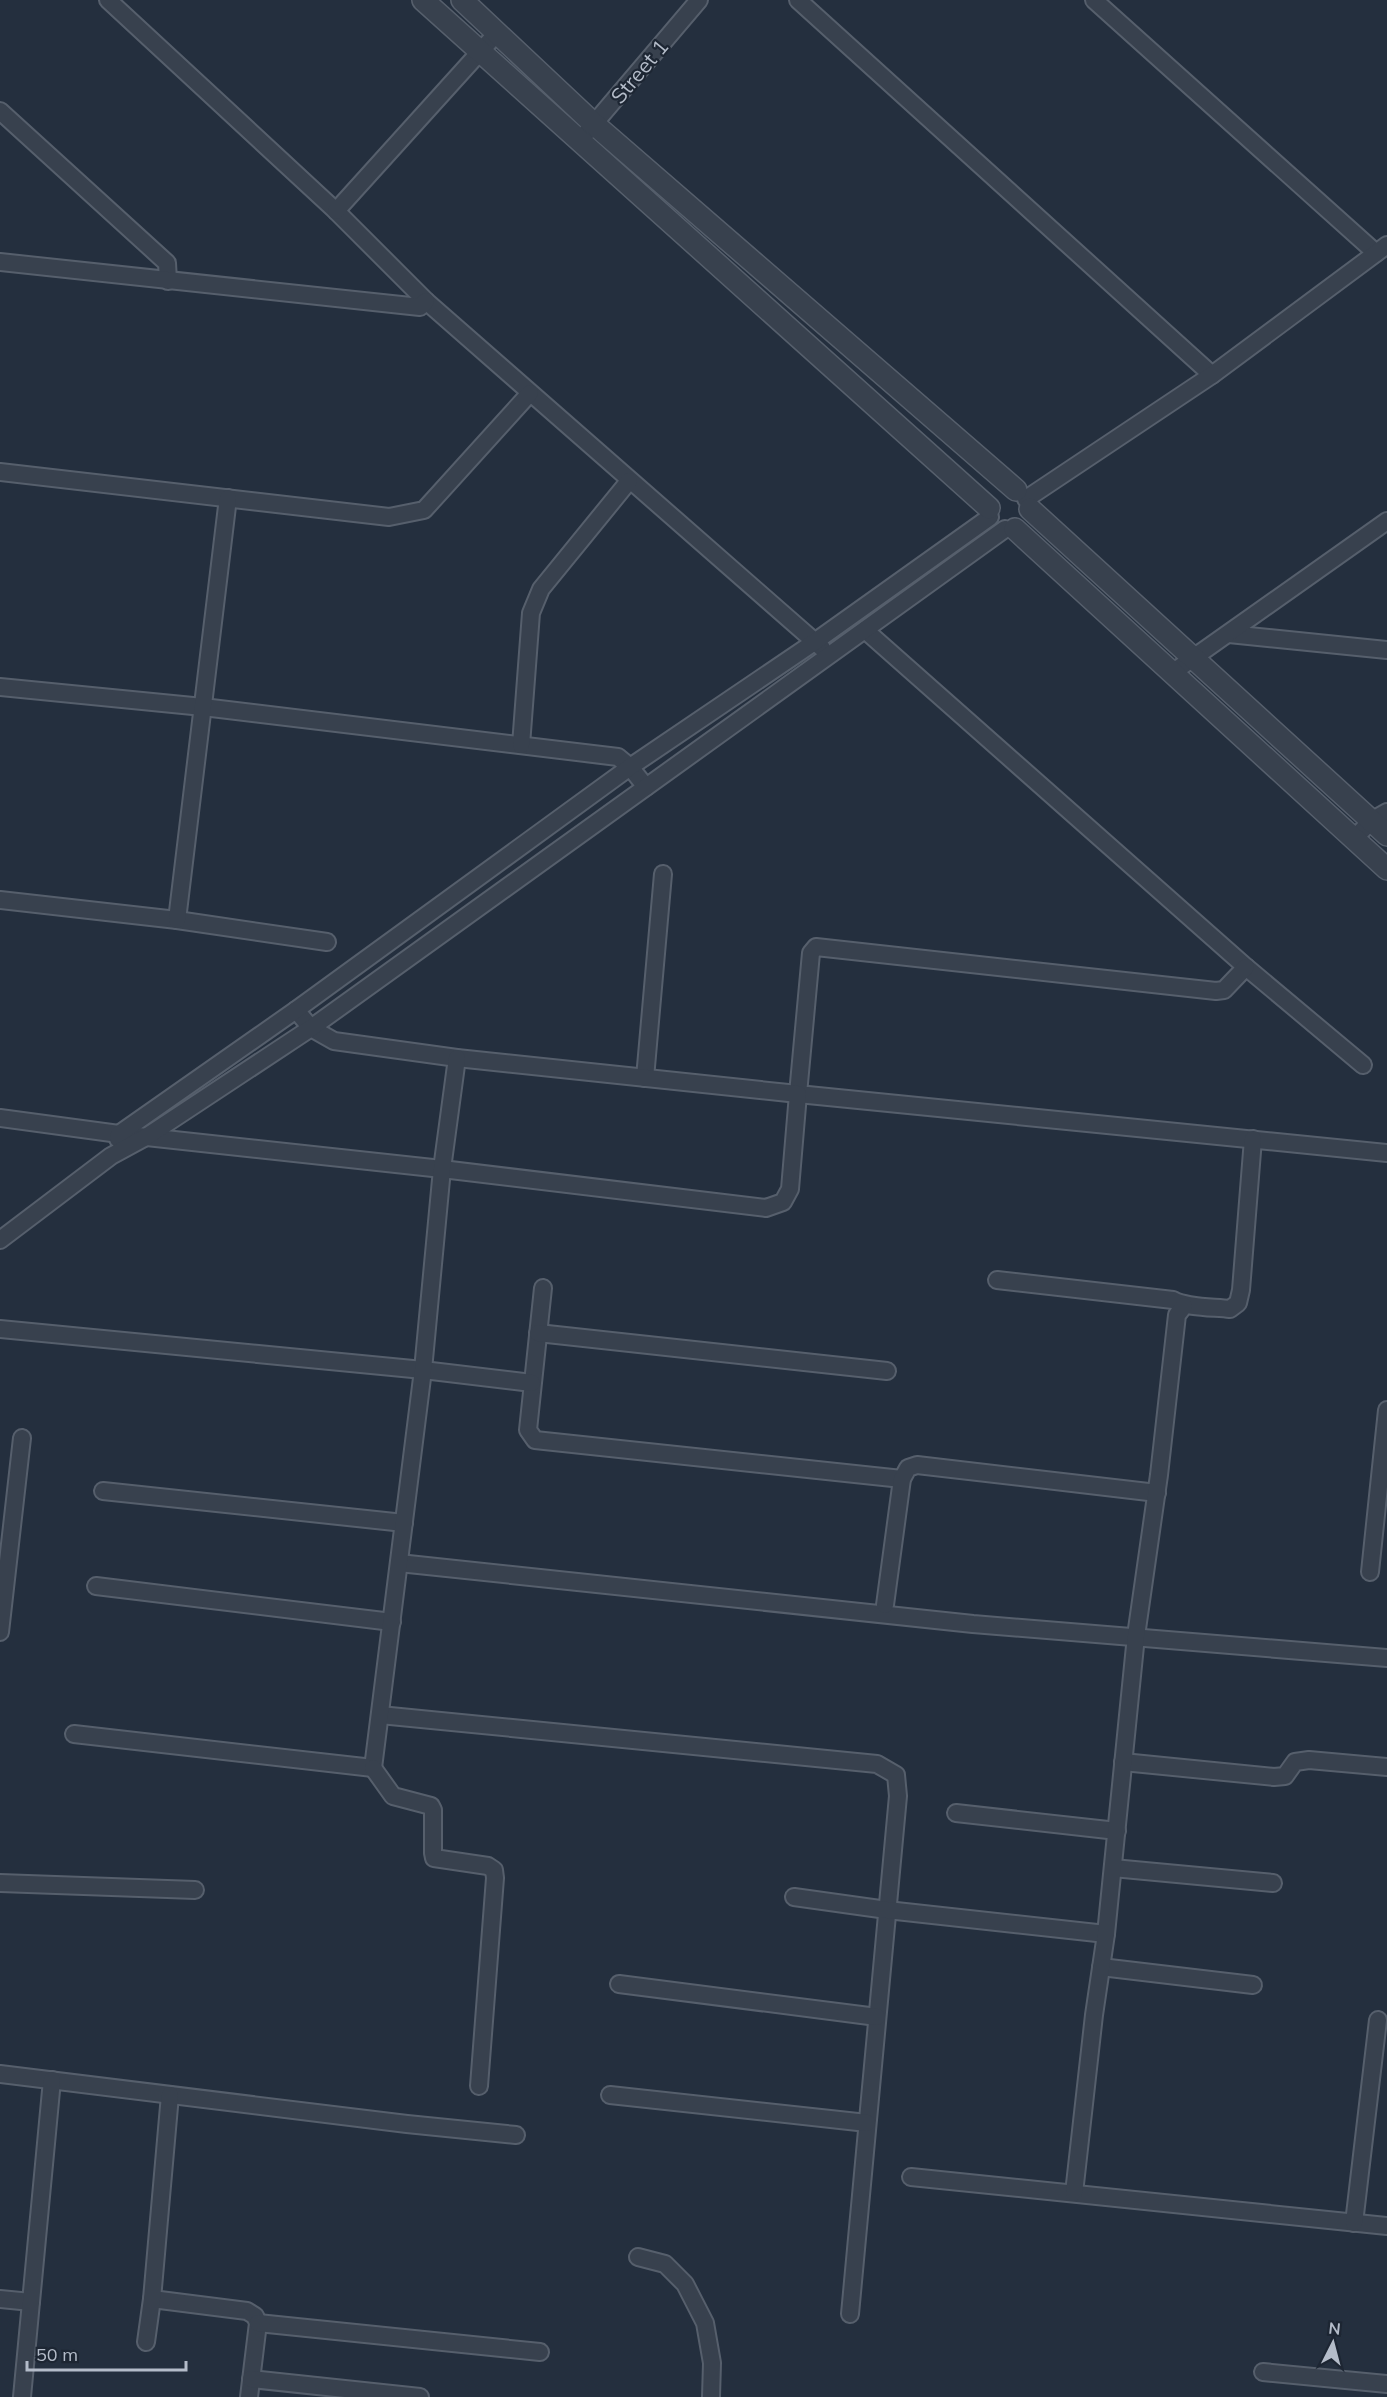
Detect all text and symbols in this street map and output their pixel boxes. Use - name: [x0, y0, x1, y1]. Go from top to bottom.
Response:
- street label: Street 1: [605, 33, 673, 109]
- north arrow: [1303, 2313, 1363, 2373]
- text: N: [1328, 2318, 1342, 2339]
- scale bar: [27, 2334, 186, 2372]
- text: 50 m: [36, 2343, 78, 2366]

